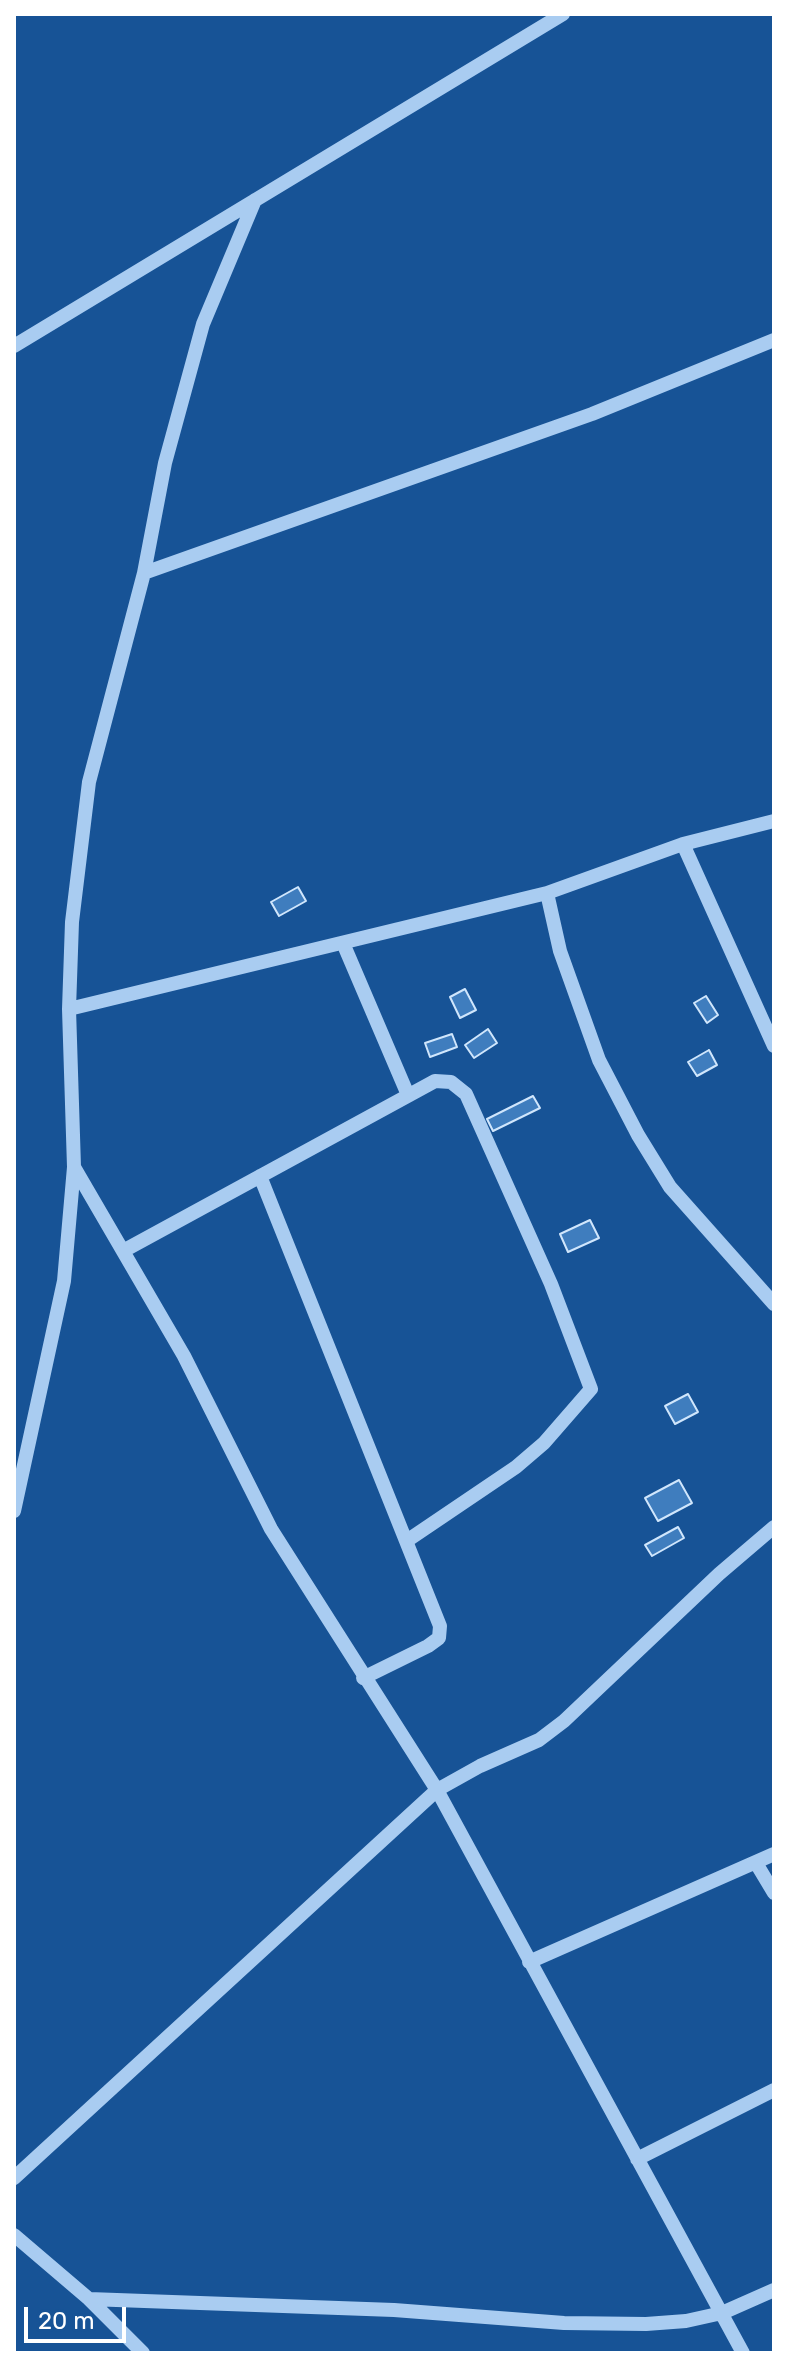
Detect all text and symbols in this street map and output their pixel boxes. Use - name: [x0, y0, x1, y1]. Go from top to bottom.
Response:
- scale bar: [28, 2291, 130, 2341]
- text: 20 m: [38, 2307, 95, 2335]

